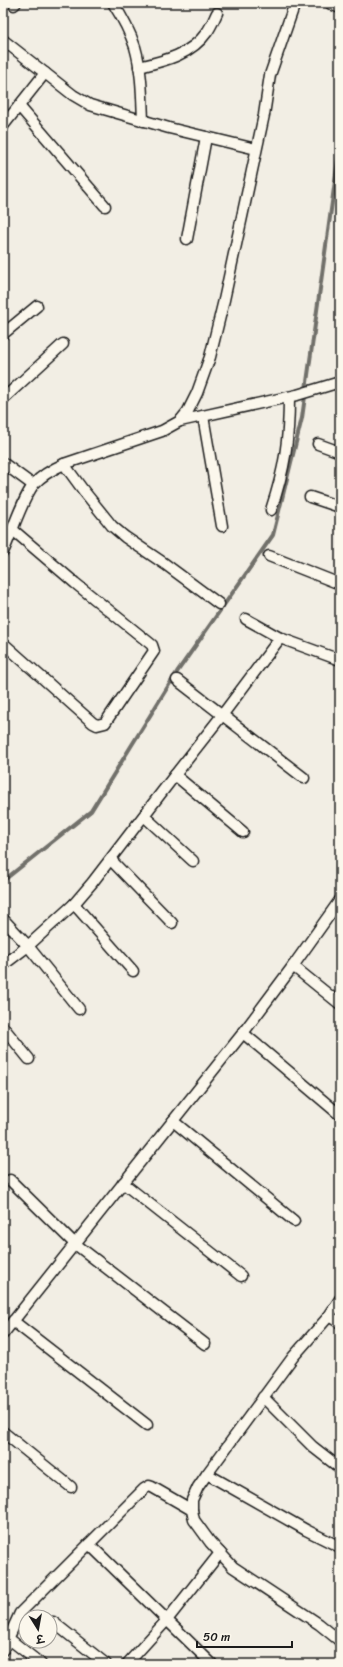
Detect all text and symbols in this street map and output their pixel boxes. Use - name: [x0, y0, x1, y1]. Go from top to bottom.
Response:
- north arrow: [18, 1609, 58, 1649]
- scale bar: [197, 1623, 292, 1649]
- text: 50 m: [203, 1626, 230, 1648]
- text: उ: [33, 1628, 46, 1649]

